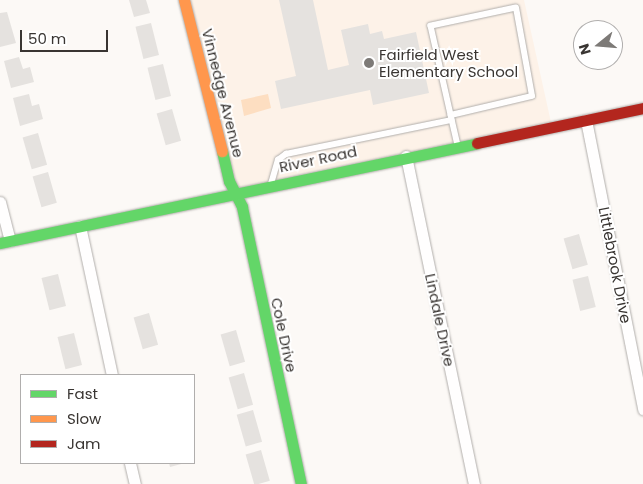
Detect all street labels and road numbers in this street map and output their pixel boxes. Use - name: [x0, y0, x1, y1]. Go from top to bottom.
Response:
- street label: Vinnedge Avenue: [198, 27, 248, 159]
- street label: River Road: [277, 142, 359, 176]
- street label: Littlebrook Drive: [595, 205, 635, 325]
- street label: Lindale Drive: [421, 272, 459, 368]
- street label: Cole Drive: [267, 296, 301, 374]

